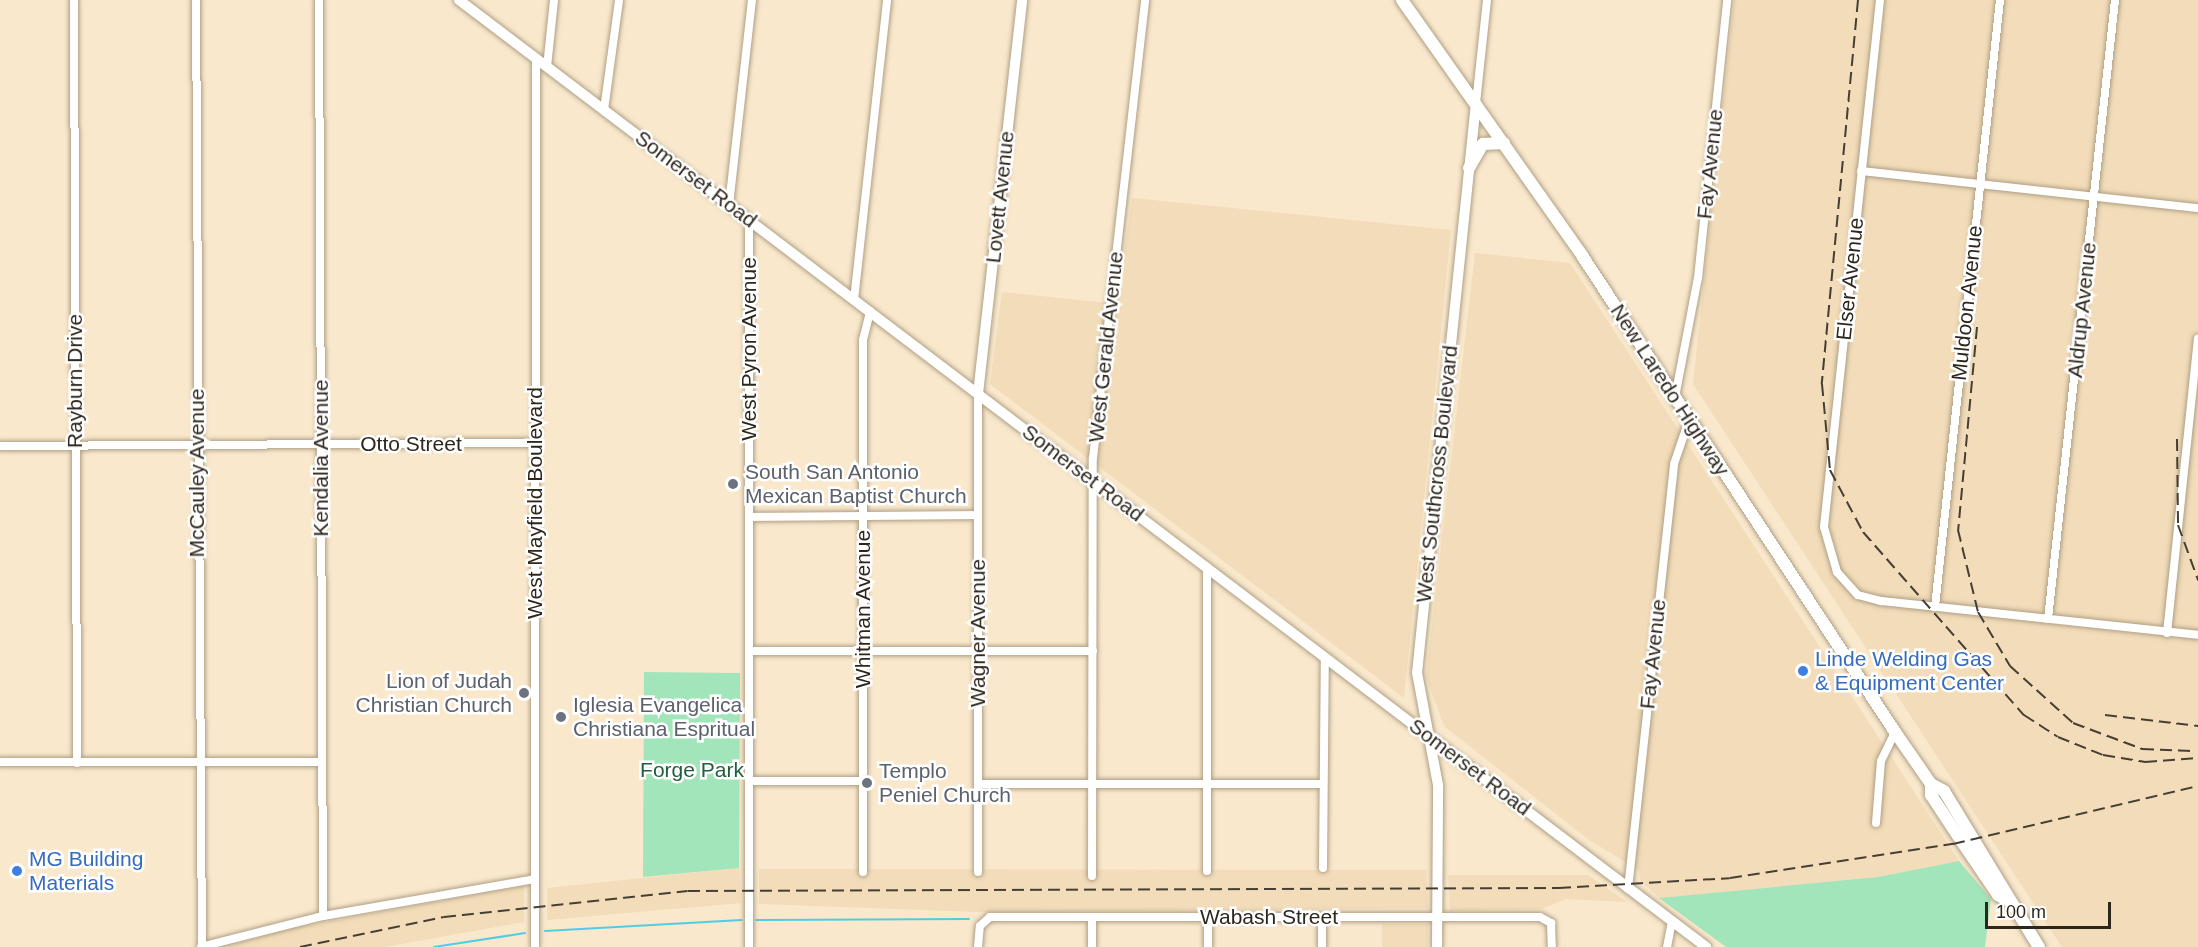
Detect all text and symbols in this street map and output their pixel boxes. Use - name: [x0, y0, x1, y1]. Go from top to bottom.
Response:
- street label: Fay Avenue: [1692, 107, 1728, 221]
- street label: Somerset Road: [630, 125, 762, 233]
- street label: Lovett Avenue: [980, 129, 1020, 265]
- street label: Elser Avenue: [1831, 216, 1869, 342]
- street label: Muldoon Avenue: [1946, 223, 1988, 383]
- street label: Aldrup Avenue: [2062, 240, 2102, 380]
- street label: West Gerald Avenue: [1083, 250, 1129, 444]
- street label: West Pyron Avenue: [736, 257, 762, 441]
- street label: New Laredo Highway: [1605, 299, 1735, 481]
- street label: Rayburn Drive: [62, 314, 88, 448]
- street label: West Southcross Boulevard: [1411, 344, 1463, 604]
- street label: Kendalia Avenue: [308, 379, 334, 537]
- street label: West Mayfield Boulevard: [522, 387, 548, 619]
- street label: McCauley Avenue: [184, 388, 210, 558]
- street label: Somerset Road: [1017, 419, 1149, 527]
- street label: Otto Street: [360, 431, 462, 457]
- place label: South San Antonio Mexican Baptist Church: [745, 459, 967, 509]
- marker: South San Antonio Mexican Baptist Church: [726, 477, 740, 491]
- street label: Whitman Avenue: [850, 529, 876, 689]
- street label: Wagner Avenue: [965, 558, 991, 708]
- street label: Fay Avenue: [1635, 597, 1671, 711]
- place label: Linde Welding Gas & Equipment Center: [1815, 646, 2004, 696]
- marker: Linde Welding Gas & Equipment Center: [1796, 664, 1810, 678]
- place label: Lion of Judah Christian Church: [356, 668, 512, 718]
- marker: Lion of Judah Christian Church: [517, 686, 531, 700]
- place label: Iglesia Evangelica Christiana Espritual: [573, 692, 755, 742]
- marker: Iglesia Evangelica Christiana Espritual: [554, 710, 568, 724]
- street label: Somerset Road: [1404, 713, 1536, 821]
- park label: Forge Park: [640, 757, 744, 783]
- place label: Templo Peniel Church: [879, 758, 1011, 808]
- marker: Templo Peniel Church: [860, 776, 874, 790]
- place label: MG Building Materials: [29, 846, 143, 896]
- marker: MG Building Materials: [10, 864, 24, 878]
- scale bar: [1988, 890, 2114, 928]
- text: 100 m: [1996, 902, 2046, 922]
- street label: Wabash Street: [1200, 904, 1338, 930]

